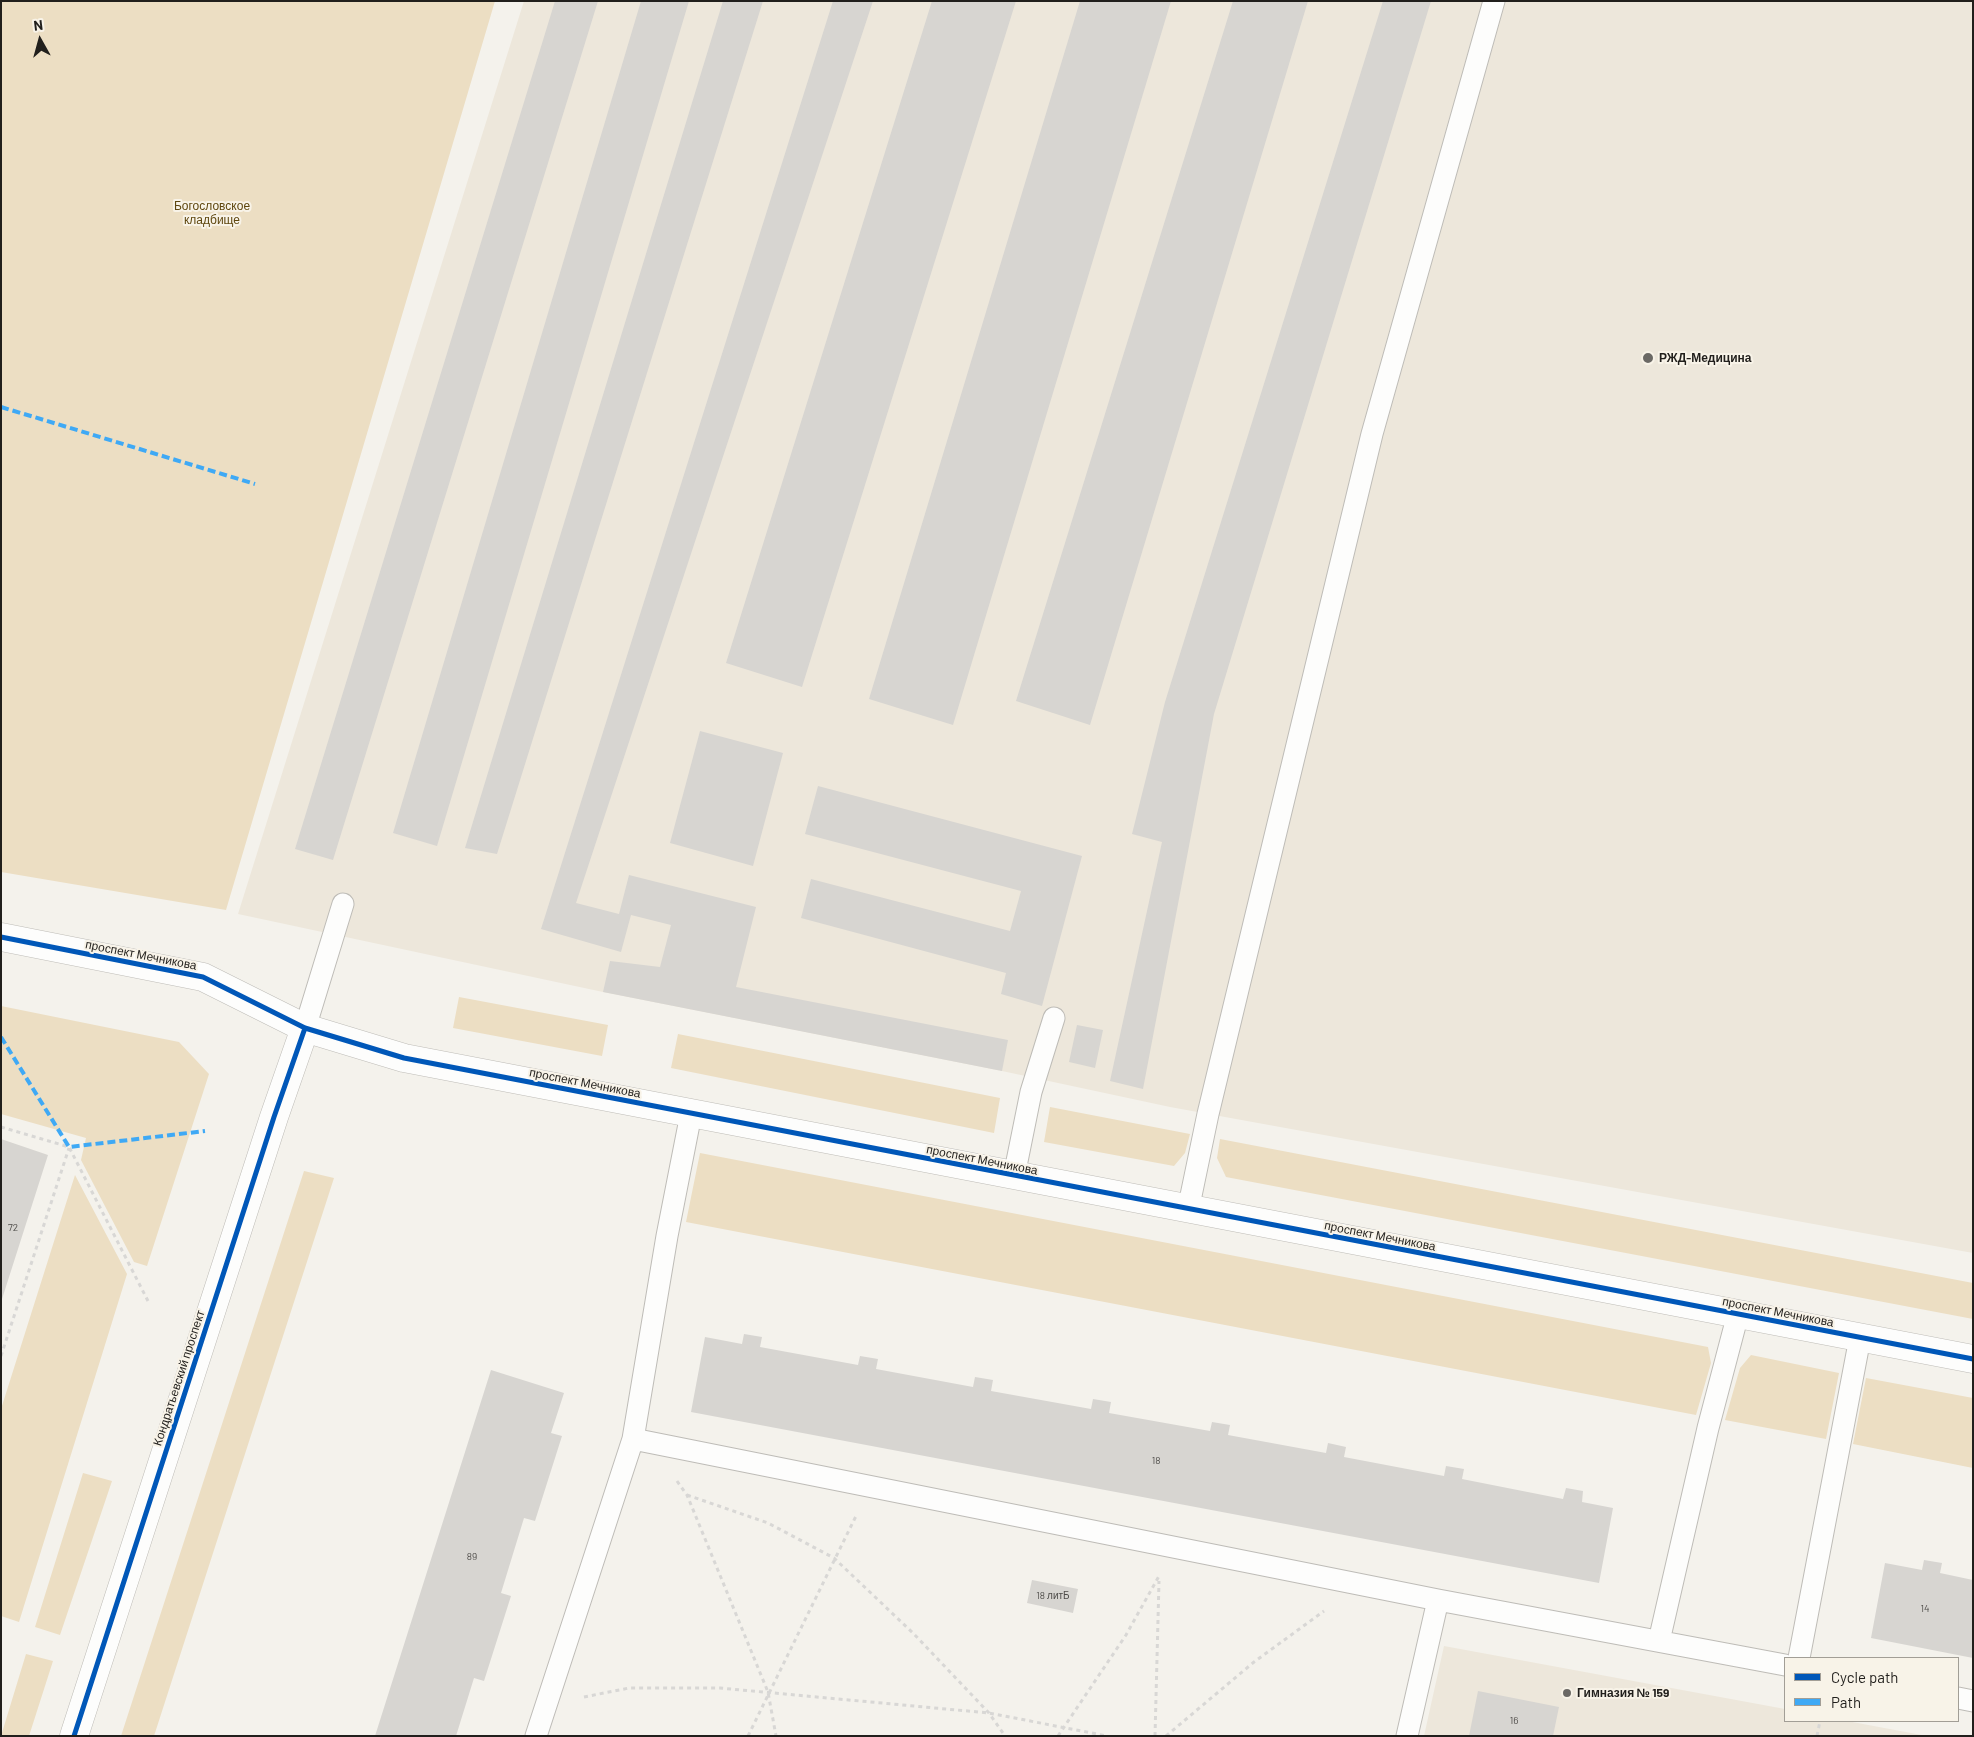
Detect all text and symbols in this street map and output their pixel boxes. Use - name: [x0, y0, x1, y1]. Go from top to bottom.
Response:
- north arrow: [15, 15, 65, 65]
- text: N: [32, 16, 44, 34]
- park label: Богословское кладбище: [174, 199, 250, 227]
- marker: РЖД-Медицина: [1641, 351, 1655, 365]
- place label: РЖД-Медицина: [1659, 351, 1751, 365]
- street label: проспект Мечникова: [84, 937, 198, 973]
- street label: проспект Мечникова: [528, 1065, 642, 1101]
- street label: проспект Мечникова: [925, 1142, 1039, 1178]
- street label: проспект Мечникова: [1323, 1218, 1437, 1254]
- house number: 72: [8, 1222, 18, 1234]
- street label: проспект Мечникова: [1721, 1294, 1835, 1330]
- street label: Кондратьевский проспект: [150, 1308, 208, 1448]
- house number: 18: [1152, 1455, 1160, 1467]
- house number: 89: [467, 1551, 477, 1563]
- house number: 18 литБ: [1036, 1590, 1070, 1602]
- house number: 14: [1920, 1603, 1930, 1615]
- legend: [1784, 1657, 1959, 1722]
- text: Cycle path: [1831, 1668, 1898, 1686]
- place label: Гимназия № 159: [1577, 1686, 1669, 1700]
- marker: Гимназия № 159: [1561, 1687, 1573, 1699]
- text: Path: [1831, 1693, 1861, 1711]
- house number: 16: [1510, 1715, 1518, 1727]

